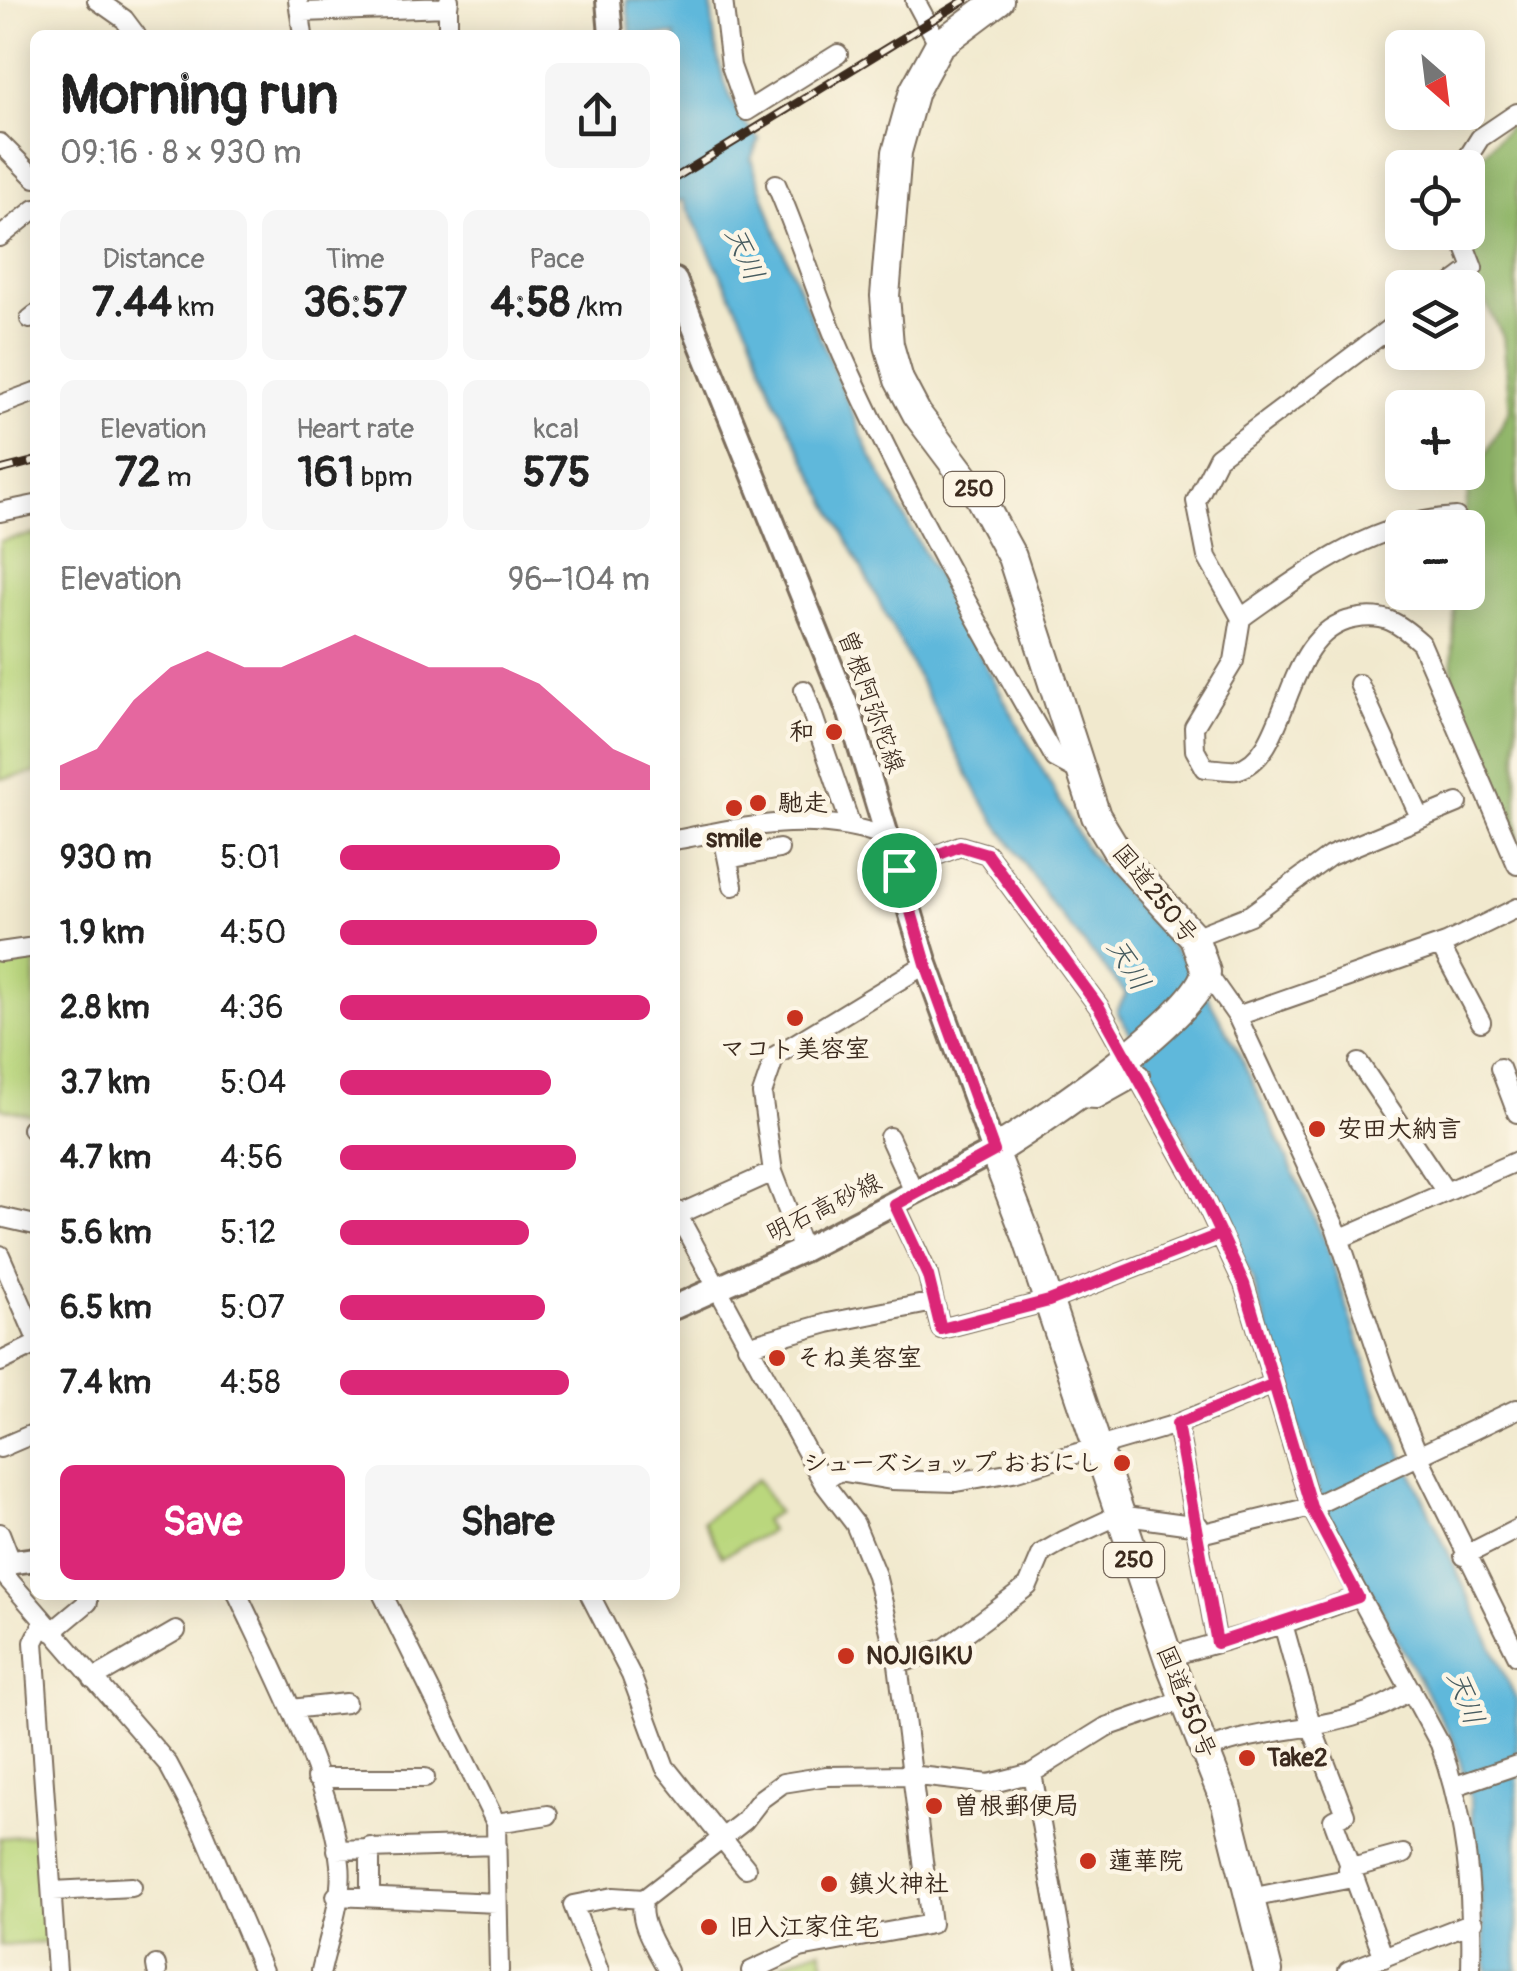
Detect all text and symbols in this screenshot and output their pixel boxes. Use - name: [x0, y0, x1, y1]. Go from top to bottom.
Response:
- north arrow: [1385, 30, 1485, 130]
- map controls: [1385, 30, 1485, 610]
- text: Morning run: [60, 61, 338, 130]
- button: share: [545, 63, 650, 168]
- text: 09:16 · 8 × 930 m: [60, 133, 301, 173]
- button: locate: [1385, 150, 1485, 250]
- water label: 天川: [717, 221, 771, 287]
- text: Distance: [102, 242, 205, 277]
- text: Time: [326, 242, 384, 277]
- text: Pace: [529, 242, 584, 277]
- button: layers: [1385, 270, 1485, 370]
- text: 7.44: [92, 277, 172, 329]
- text: 36:57: [303, 277, 407, 329]
- text: 4:58: [491, 277, 570, 329]
- text: km: [172, 290, 215, 325]
- text: /km: [570, 290, 623, 325]
- button: +: [1385, 390, 1485, 490]
- text: Elevation: [100, 412, 207, 447]
- text: Heart rate: [296, 412, 414, 447]
- text: kcal: [534, 412, 579, 447]
- text: 72: [115, 447, 161, 499]
- text: 161: [297, 447, 355, 499]
- text: 575: [523, 447, 591, 499]
- text: m: [161, 460, 192, 495]
- text: bpm: [355, 460, 413, 495]
- road number: 250: [944, 472, 1004, 506]
- button: −: [1385, 510, 1485, 610]
- text: Elevation: [60, 560, 182, 600]
- text: 96–104 m: [508, 560, 650, 600]
- street label: 曽根阿弥陀線: [831, 626, 911, 778]
- place label: 和: [789, 717, 814, 748]
- marker: 和: [823, 721, 845, 743]
- place label: 馳走: [778, 788, 828, 819]
- marker: 馳走: [747, 792, 769, 814]
- marker: smile: [723, 797, 745, 819]
- place label: smile: [706, 824, 763, 855]
- pin: [857, 828, 942, 913]
- text: 930 m: [60, 838, 152, 878]
- text: 5:01: [220, 838, 280, 878]
- street label: 国道250号: [1105, 838, 1205, 950]
- icon: arrive: [872, 843, 927, 898]
- text: 1.9 km: [60, 913, 145, 953]
- text: 4:50: [220, 913, 286, 953]
- water label: 天川: [1098, 932, 1158, 998]
- text: 2.8 km: [60, 988, 150, 1028]
- text: 4:36: [220, 988, 284, 1028]
- marker: マコト美容室: [784, 1007, 806, 1029]
- place label: マコト美容室: [720, 1034, 870, 1065]
- text: 3.7 km: [60, 1063, 151, 1103]
- text: 5:04: [220, 1063, 286, 1103]
- place label: 安田大納言: [1337, 1114, 1462, 1145]
- marker: 安田大納言: [1306, 1118, 1328, 1140]
- text: 4.7 km: [60, 1138, 151, 1178]
- text: 4:56: [220, 1138, 283, 1178]
- street label: 明石高砂線: [761, 1167, 887, 1249]
- text: 5.6 km: [60, 1213, 152, 1253]
- text: 5:12: [220, 1213, 276, 1253]
- text: 6.5 km: [60, 1288, 152, 1328]
- text: 5:07: [220, 1288, 285, 1328]
- place label: そね美容室: [797, 1343, 922, 1374]
- marker: そね美容室: [766, 1347, 788, 1369]
- text: 7.4 km: [60, 1363, 151, 1403]
- text: 4:58: [220, 1363, 281, 1403]
- place label: シューズショップ おおにし: [803, 1448, 1102, 1479]
- marker: シューズショップ おおにし: [1111, 1452, 1133, 1474]
- button: Save: [60, 1465, 345, 1580]
- button: Share: [365, 1465, 650, 1580]
- road number: 250: [1104, 1543, 1164, 1577]
- place label: NOJIGIKU: [866, 1641, 973, 1672]
- street label: 国道250号: [1149, 1641, 1223, 1763]
- marker: NOJIGIKU: [835, 1645, 857, 1667]
- water label: 天川: [1439, 1666, 1491, 1730]
- place label: Take2: [1266, 1743, 1328, 1774]
- marker: Take2: [1236, 1747, 1258, 1769]
- place label: 曽根郵便局: [954, 1791, 1079, 1822]
- marker: 曽根郵便局: [923, 1795, 945, 1817]
- place label: 蓮華院: [1108, 1846, 1183, 1877]
- marker: 蓮華院: [1077, 1850, 1099, 1872]
- place label: 鎮火神社: [849, 1869, 949, 1900]
- marker: 鎮火神社: [818, 1873, 840, 1895]
- place label: 旧入江家住宅: [729, 1912, 879, 1943]
- marker: 旧入江家住宅: [698, 1916, 720, 1938]

